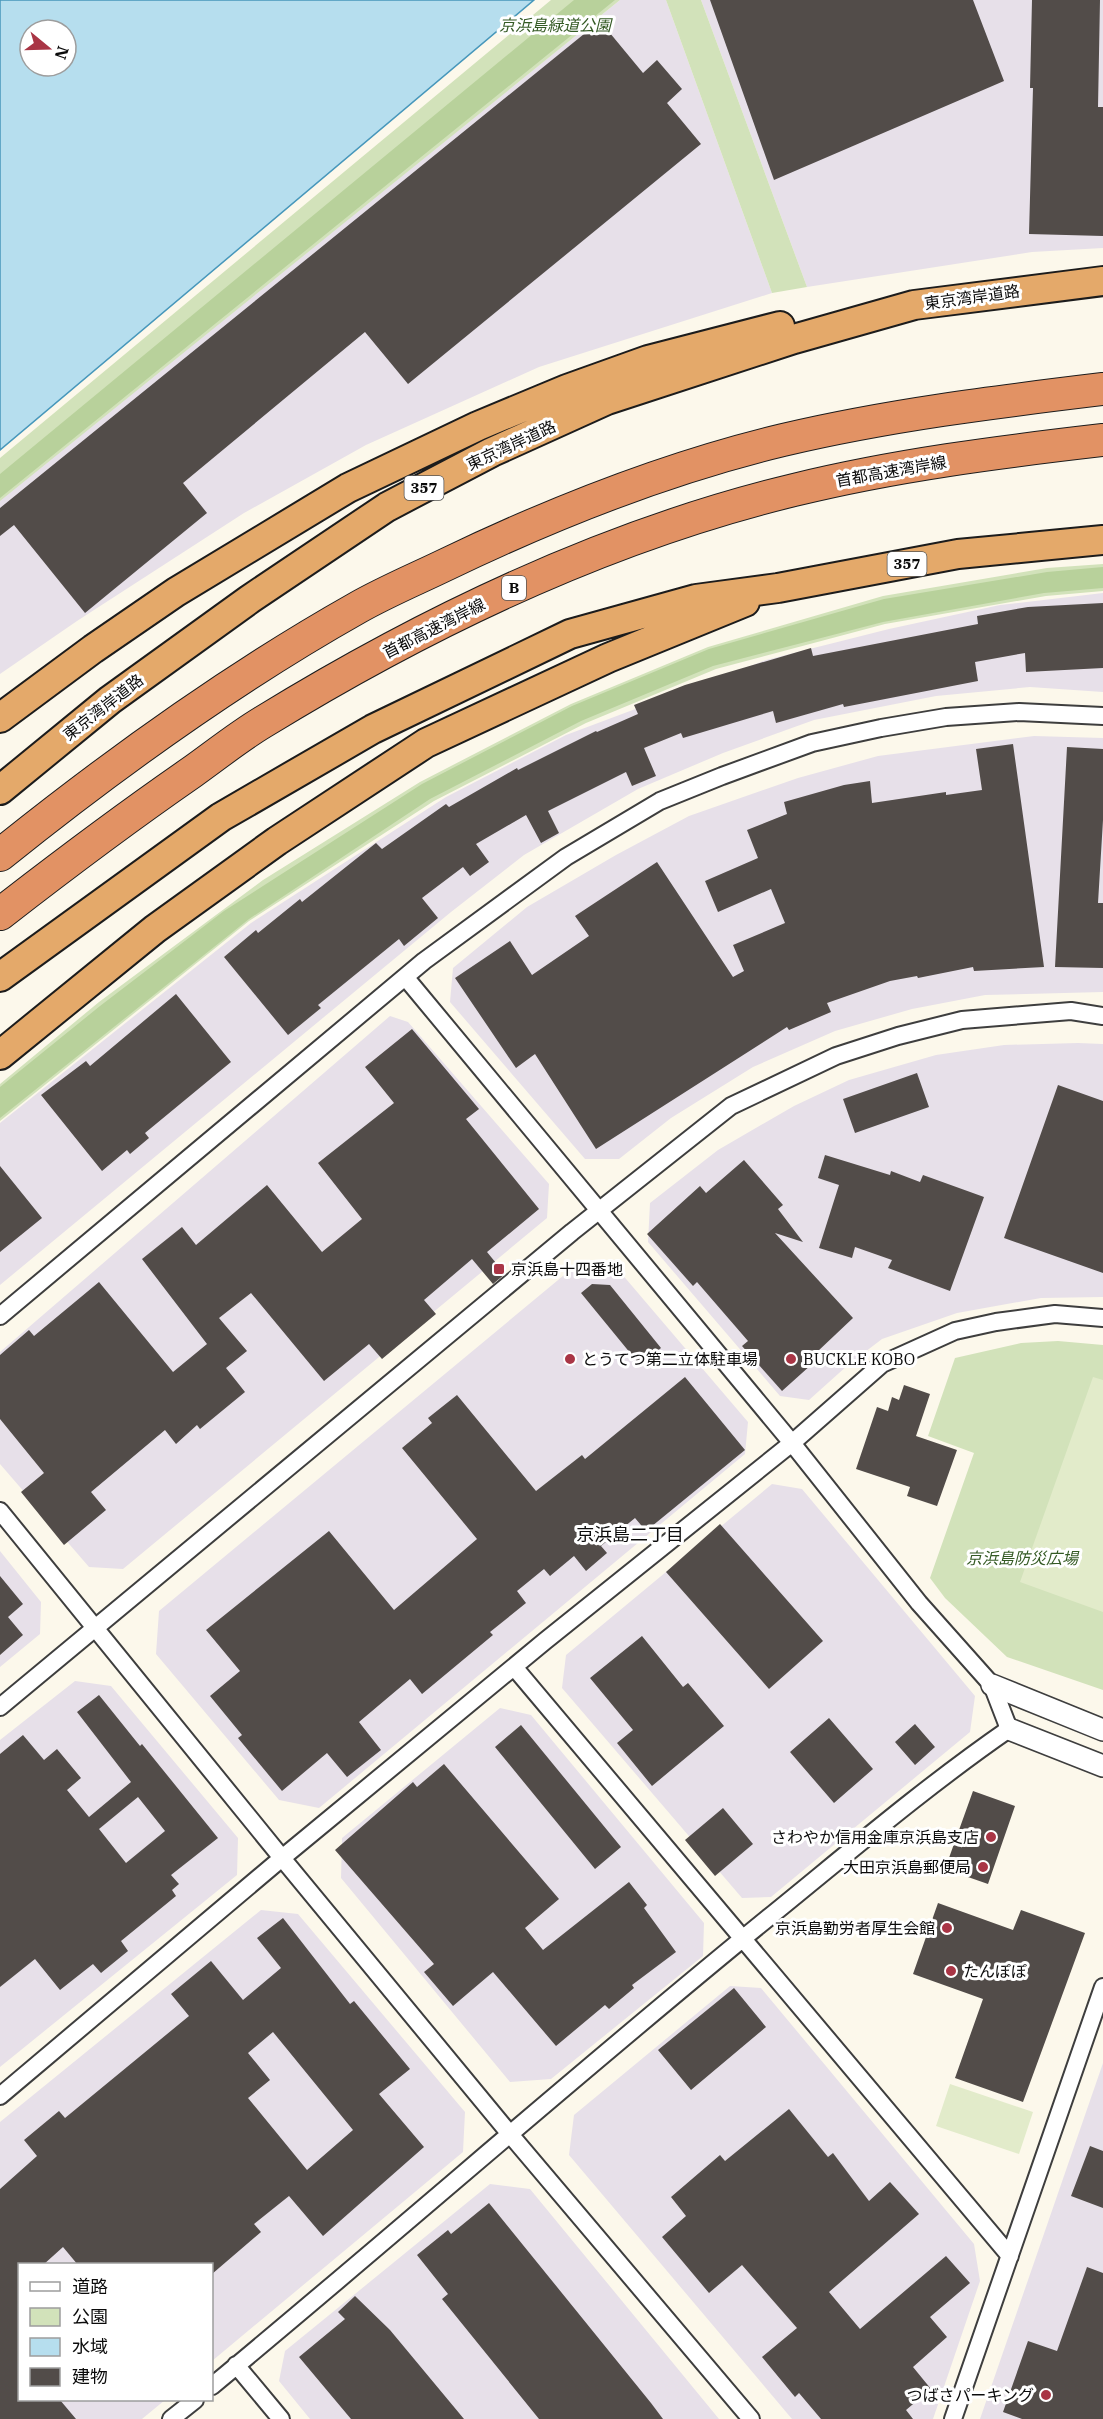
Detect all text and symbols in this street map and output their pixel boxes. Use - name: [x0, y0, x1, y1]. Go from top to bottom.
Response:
- park label: 京浜島緑道公園: [499, 15, 613, 35]
- north arrow: [18, 18, 78, 78]
- text: N: [51, 44, 74, 62]
- street label: 東京湾岸道路: [923, 280, 1021, 314]
- street label: 東京湾岸道路: [463, 416, 559, 474]
- street label: 首都高速湾岸線: [834, 451, 948, 491]
- road number: 357: [404, 476, 444, 500]
- road number: 357: [888, 552, 926, 576]
- road number: B: [502, 576, 526, 600]
- street label: 首都高速湾岸線: [380, 594, 488, 662]
- street label: 東京湾岸道路: [59, 670, 147, 744]
- place label: 京浜島十四番地: [511, 1259, 623, 1279]
- marker: 京浜島十四番地: [492, 1262, 506, 1276]
- place label: とうてつ第二立体駐車場: [582, 1349, 758, 1369]
- place label: BUCKLE KOBO: [803, 1349, 915, 1369]
- marker: とうてつ第二立体駐車場: [563, 1352, 577, 1366]
- marker: BUCKLE KOBO: [784, 1352, 798, 1366]
- district label: 京浜島二丁目: [576, 1523, 684, 1546]
- park label: 京浜島防災広場: [966, 1548, 1080, 1568]
- place label: さわやか信用金庫京浜島支店: [771, 1827, 979, 1847]
- marker: さわやか信用金庫京浜島支店: [984, 1830, 998, 1844]
- place label: 大田京浜島郵便局: [843, 1857, 971, 1877]
- marker: 大田京浜島郵便局: [976, 1860, 990, 1874]
- place label: 京浜島勤労者厚生会館: [775, 1918, 935, 1938]
- marker: 京浜島勤労者厚生会館: [940, 1921, 954, 1935]
- place label: たんぽぽ: [963, 1961, 1027, 1981]
- marker: たんぽぽ: [944, 1964, 958, 1978]
- legend: [18, 2263, 213, 2401]
- text: 道路: [72, 2275, 108, 2298]
- text: 公園: [72, 2305, 108, 2328]
- text: 水域: [72, 2335, 108, 2358]
- text: 建物: [72, 2365, 108, 2388]
- place label: つばさパーキング: [906, 2385, 1034, 2405]
- marker: つばさパーキング: [1039, 2388, 1053, 2402]

